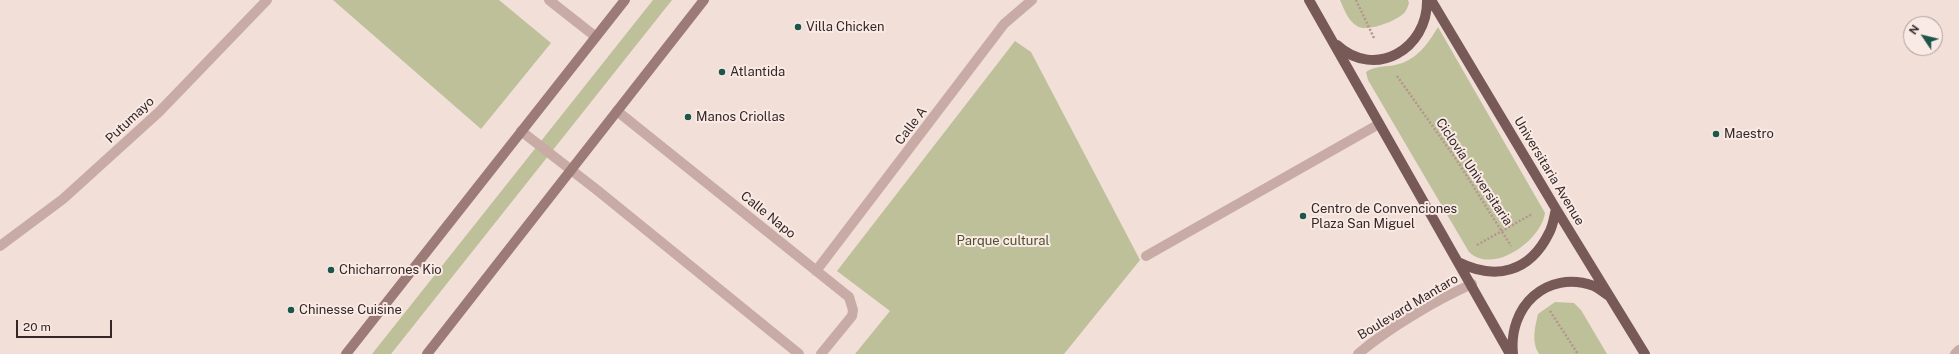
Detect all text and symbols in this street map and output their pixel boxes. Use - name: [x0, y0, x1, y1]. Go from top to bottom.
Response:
- north arrow: [1903, 16, 1943, 56]
- place label: Villa Chicken: [806, 19, 885, 35]
- marker: Villa Chicken: [793, 22, 803, 32]
- text: N: [1907, 23, 1921, 37]
- place label: Atlantida: [730, 64, 785, 80]
- marker: Atlantida: [717, 67, 727, 77]
- street label: Putumayo: [102, 94, 158, 146]
- street label: Calle A: [892, 104, 930, 148]
- place label: Manos Criollas: [696, 109, 785, 125]
- marker: Manos Criollas: [683, 112, 693, 122]
- street label: Universitaria Avenue: [1510, 114, 1588, 228]
- street label: Ciclovía Universitaria: [1432, 115, 1516, 229]
- place label: Maestro: [1724, 126, 1774, 142]
- marker: Maestro: [1711, 129, 1721, 139]
- street label: Calle Napo: [737, 188, 799, 242]
- place label: Centro de Convenciones Plaza San Miguel: [1311, 201, 1457, 232]
- marker: Centro de Convenciones Plaza San Miguel: [1298, 211, 1308, 221]
- park label: Parque cultural: [957, 233, 1049, 249]
- place label: Chicharrones Kio: [339, 262, 442, 278]
- marker: Chicharrones Kio: [326, 265, 336, 275]
- street label: Boulevard Mantaro: [1355, 271, 1461, 343]
- place label: Chinesse Cuisine: [299, 302, 402, 318]
- marker: Chinesse Cuisine: [286, 305, 296, 315]
- scale bar: [18, 312, 114, 338]
- text: 20 m: [23, 320, 51, 334]

